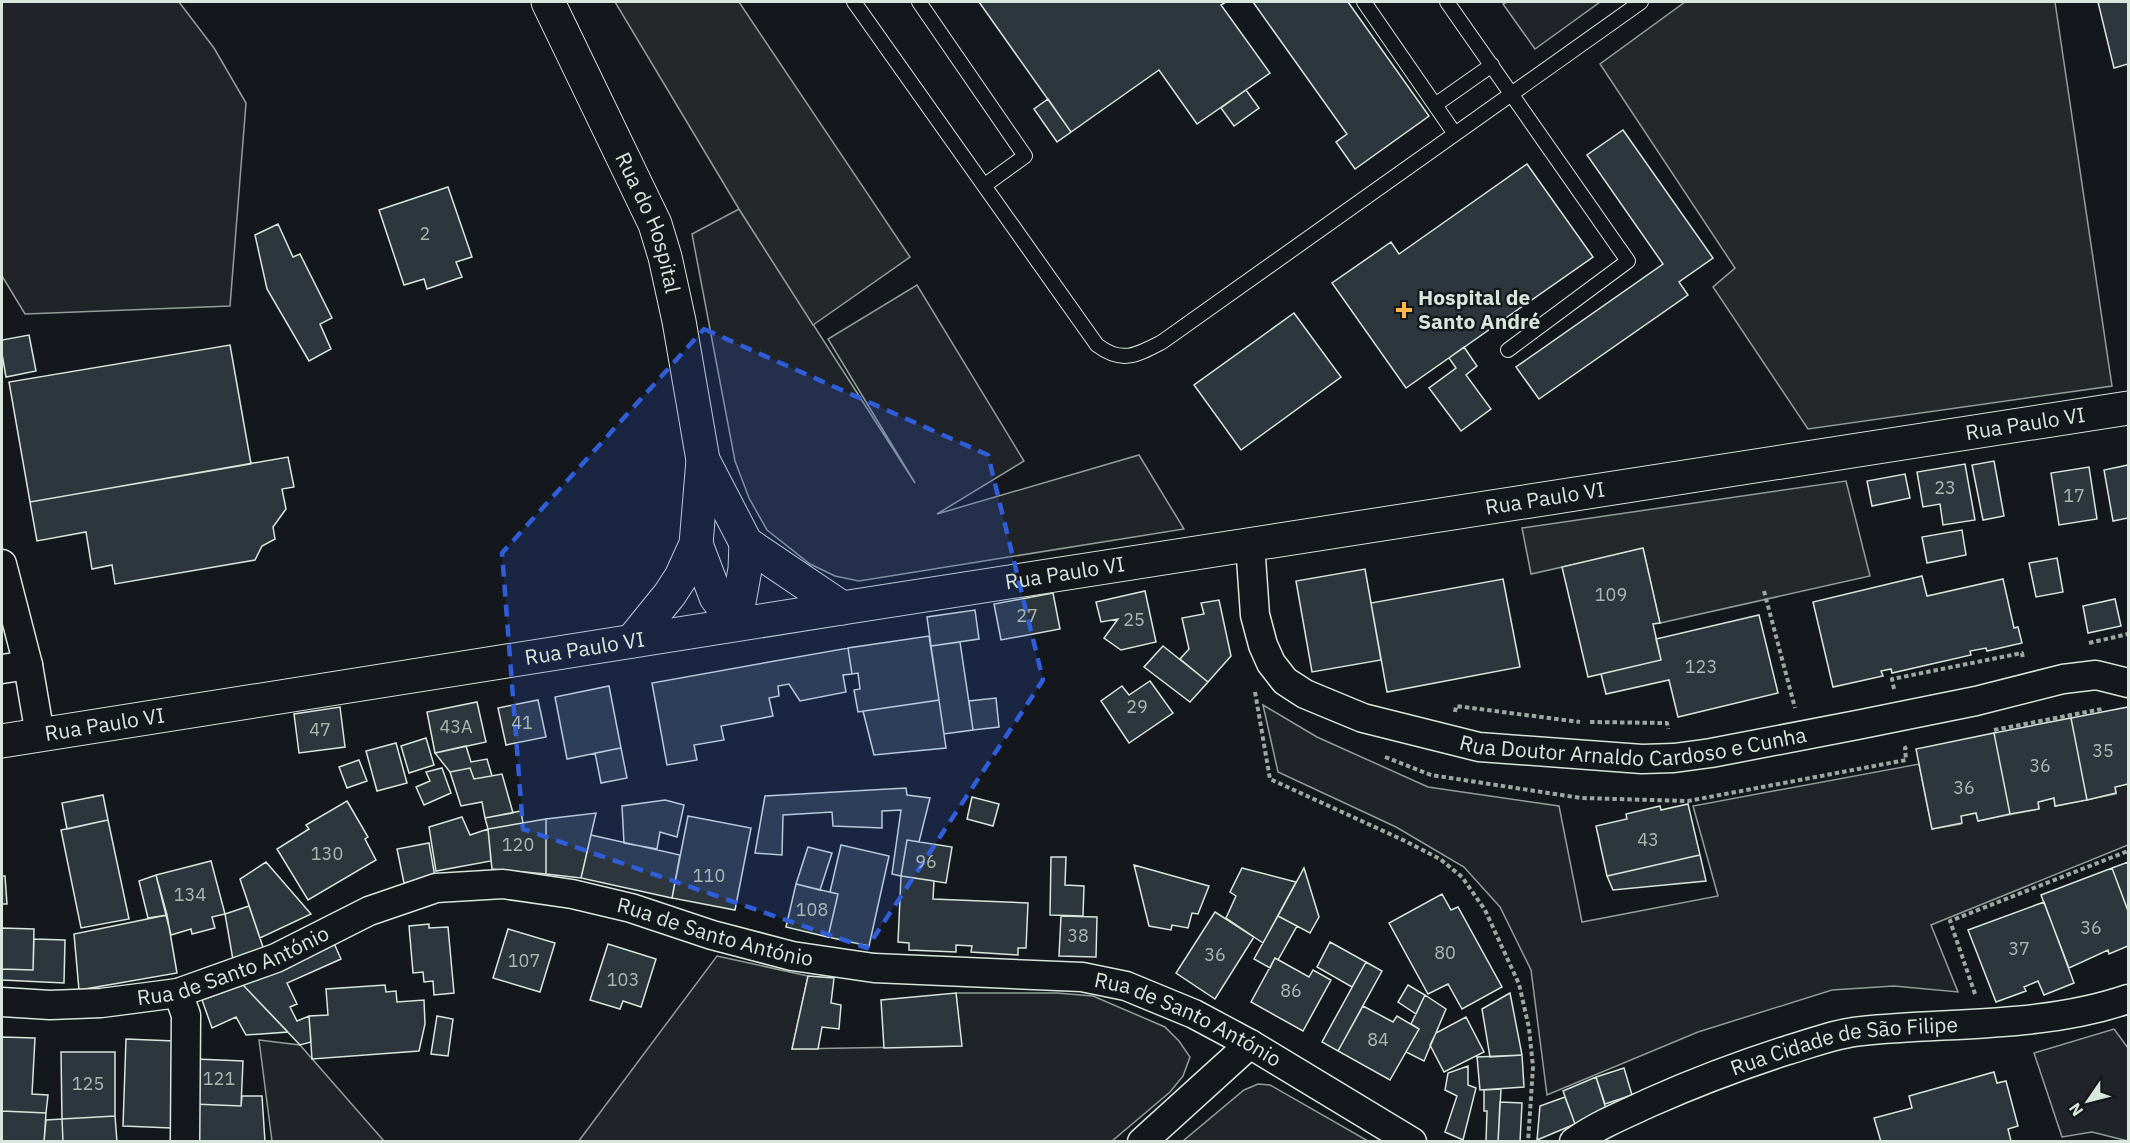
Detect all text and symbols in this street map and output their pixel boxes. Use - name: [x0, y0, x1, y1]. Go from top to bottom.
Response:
- street label: Rua do Hospital: [609, 147, 688, 296]
- house number: 2: [420, 222, 430, 245]
- place label: Hospital de Santo André: [1418, 283, 1540, 335]
- marker: Hospital de Santo André: [1395, 301, 1413, 319]
- street label: Rua Paulo VI: [1963, 400, 2087, 446]
- street label: Rua Paulo VI: [1483, 475, 1607, 521]
- house number: 23: [1934, 476, 1956, 499]
- house number: 17: [2063, 484, 2085, 507]
- street label: Rua Paulo VI: [1003, 549, 1127, 595]
- house number: 109: [1595, 583, 1627, 606]
- house number: 27: [1016, 604, 1038, 627]
- house number: 25: [1123, 608, 1145, 631]
- street label: Rua Paulo VI: [523, 624, 646, 671]
- house number: 123: [1685, 655, 1717, 678]
- house number: 29: [1126, 695, 1148, 718]
- street label: Rua Paulo VI: [43, 700, 166, 747]
- house number: 41: [511, 711, 533, 734]
- house number: 43A: [439, 715, 473, 738]
- house number: 47: [309, 718, 331, 741]
- street label: Rua Doutor Arnaldo Cardoso e Cunha: [1457, 720, 1809, 772]
- house number: 35: [2092, 739, 2114, 762]
- house number: 36: [2029, 754, 2051, 777]
- house number: 36: [1953, 776, 1975, 799]
- house number: 43: [1637, 828, 1659, 851]
- house number: 120: [502, 833, 534, 856]
- house number: 130: [311, 842, 343, 865]
- house number: 96: [915, 850, 937, 873]
- house number: 110: [693, 864, 725, 887]
- house number: 134: [174, 883, 206, 906]
- street label: Rua de Santo António: [614, 890, 815, 972]
- house number: 108: [796, 898, 828, 921]
- house number: 36: [2080, 916, 2102, 939]
- street label: Rua de Santo António: [135, 919, 333, 1011]
- house number: 38: [1067, 924, 1089, 947]
- house number: 37: [2008, 937, 2030, 960]
- house number: 80: [1434, 941, 1456, 964]
- house number: 36: [1204, 943, 1226, 966]
- house number: 107: [508, 949, 540, 972]
- street label: Rua de Santo António: [1092, 965, 1287, 1073]
- house number: 103: [607, 968, 639, 991]
- house number: 86: [1280, 979, 1302, 1002]
- street label: Rua Cidade de São Filipe: [1726, 1010, 1959, 1082]
- house number: 84: [1367, 1028, 1389, 1051]
- house number: 121: [203, 1067, 235, 1090]
- north arrow: [2058, 1071, 2118, 1131]
- house number: 125: [72, 1072, 104, 1095]
- text: N: [2064, 1099, 2087, 1120]

